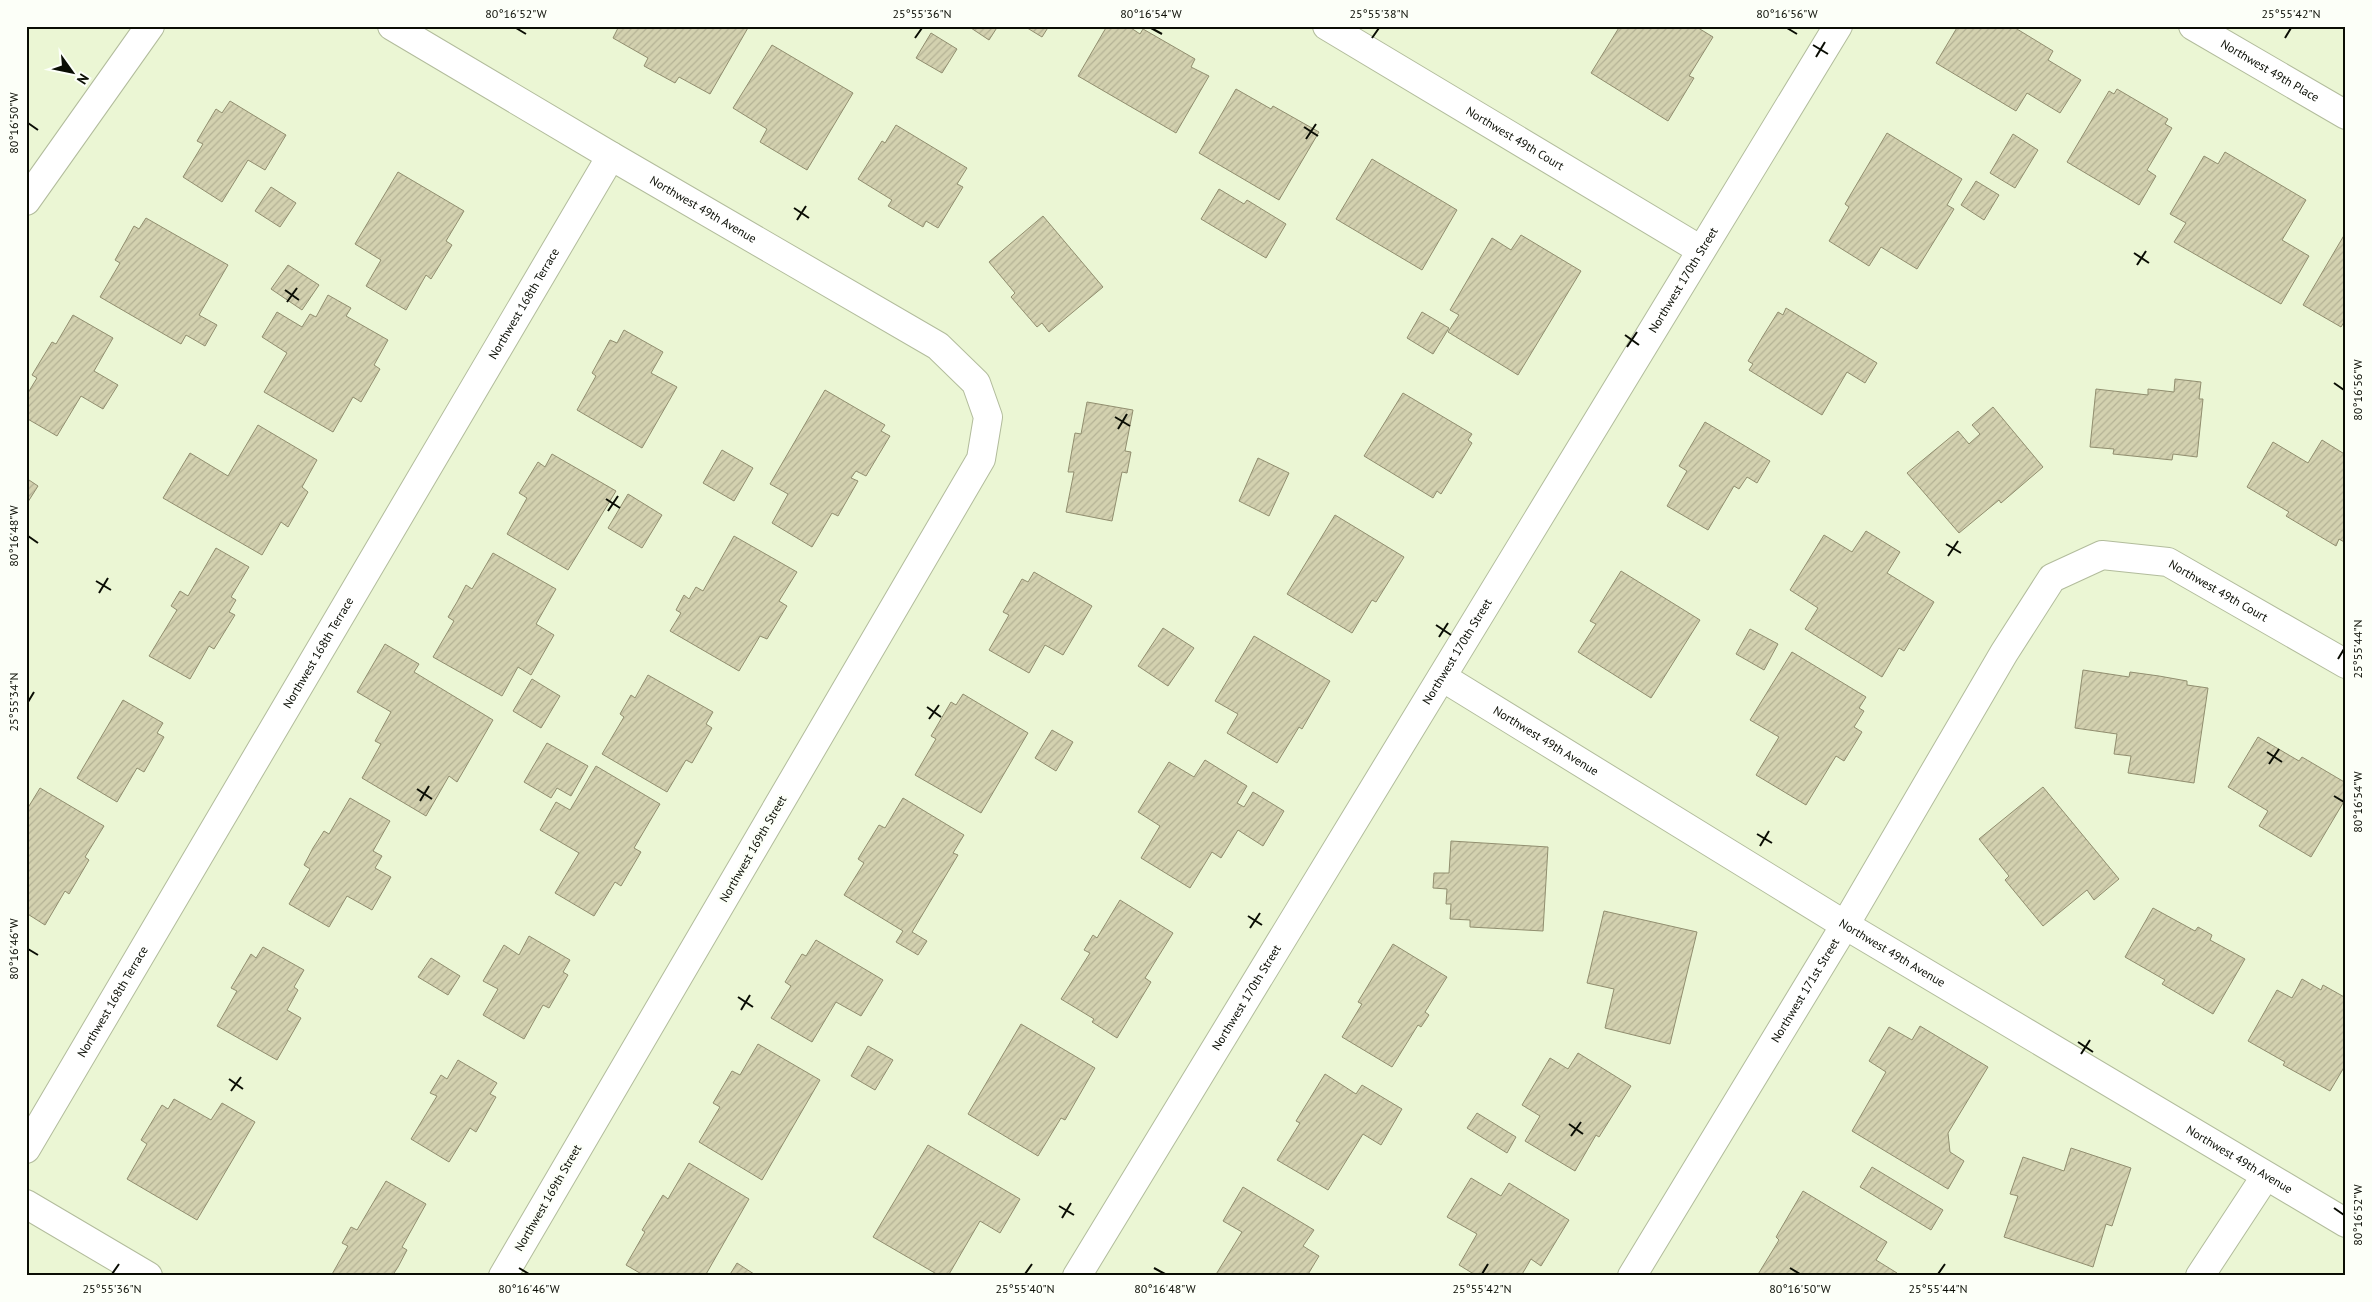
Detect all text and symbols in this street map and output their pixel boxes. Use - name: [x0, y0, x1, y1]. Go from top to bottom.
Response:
- text: 80°16'52"W: [485, 6, 547, 21]
- text: 25°55'36"N: [892, 6, 952, 21]
- text: 80°16'54"W: [1120, 6, 1182, 21]
- text: 25°55'38"N: [1349, 6, 1409, 21]
- text: 80°16'56"W: [1756, 6, 1818, 21]
- text: 25°55'42"N: [2261, 6, 2321, 21]
- street label: Northwest 49th Place: [2218, 36, 2322, 105]
- north arrow: [48, 48, 98, 98]
- text: N: [73, 70, 93, 88]
- text: 80°16'50"W: [6, 92, 21, 154]
- street label: Northwest 49th Court: [1463, 103, 1567, 173]
- street label: Northwest 49th Avenue: [647, 172, 759, 246]
- street label: Northwest 170th Street: [1645, 224, 1721, 335]
- street label: Northwest 168th Terrace: [485, 245, 562, 362]
- text: 80°16'56"W: [2350, 359, 2365, 421]
- text: 80°16'48"W: [6, 505, 21, 567]
- street label: Northwest 49th Court: [2166, 556, 2271, 625]
- street label: Northwest 168th Terrace: [279, 594, 357, 711]
- street label: Northwest 170th Street: [1419, 596, 1495, 707]
- text: 25°55'44"N: [2350, 619, 2365, 679]
- text: 25°55'34"N: [6, 672, 21, 732]
- street label: Northwest 49th Avenue: [1491, 702, 1602, 779]
- text: 80°16'54"W: [2350, 771, 2365, 833]
- street label: Northwest 169th Street: [716, 793, 789, 905]
- street label: Northwest 49th Avenue: [1837, 915, 1948, 990]
- text: 80°16'46"W: [6, 918, 21, 980]
- street label: Northwest 171st Street: [1767, 935, 1842, 1045]
- street label: Northwest 170th Street: [1208, 942, 1284, 1053]
- street label: Northwest 168th Terrace: [74, 943, 151, 1060]
- street label: Northwest 49th Avenue: [2184, 1122, 2295, 1196]
- street label: Northwest 169th Street: [511, 1142, 584, 1254]
- text: 80°16'52"W: [2350, 1184, 2365, 1246]
- text: 25°55'36"N: [82, 1281, 142, 1296]
- text: 80°16'46"W: [498, 1281, 560, 1296]
- text: 25°55'40"N: [995, 1281, 1055, 1296]
- text: 80°16'48"W: [1134, 1281, 1196, 1296]
- text: 25°55'42"N: [1452, 1281, 1512, 1296]
- text: 80°16'50"W: [1769, 1281, 1831, 1296]
- text: 25°55'44"N: [1908, 1281, 1968, 1296]

